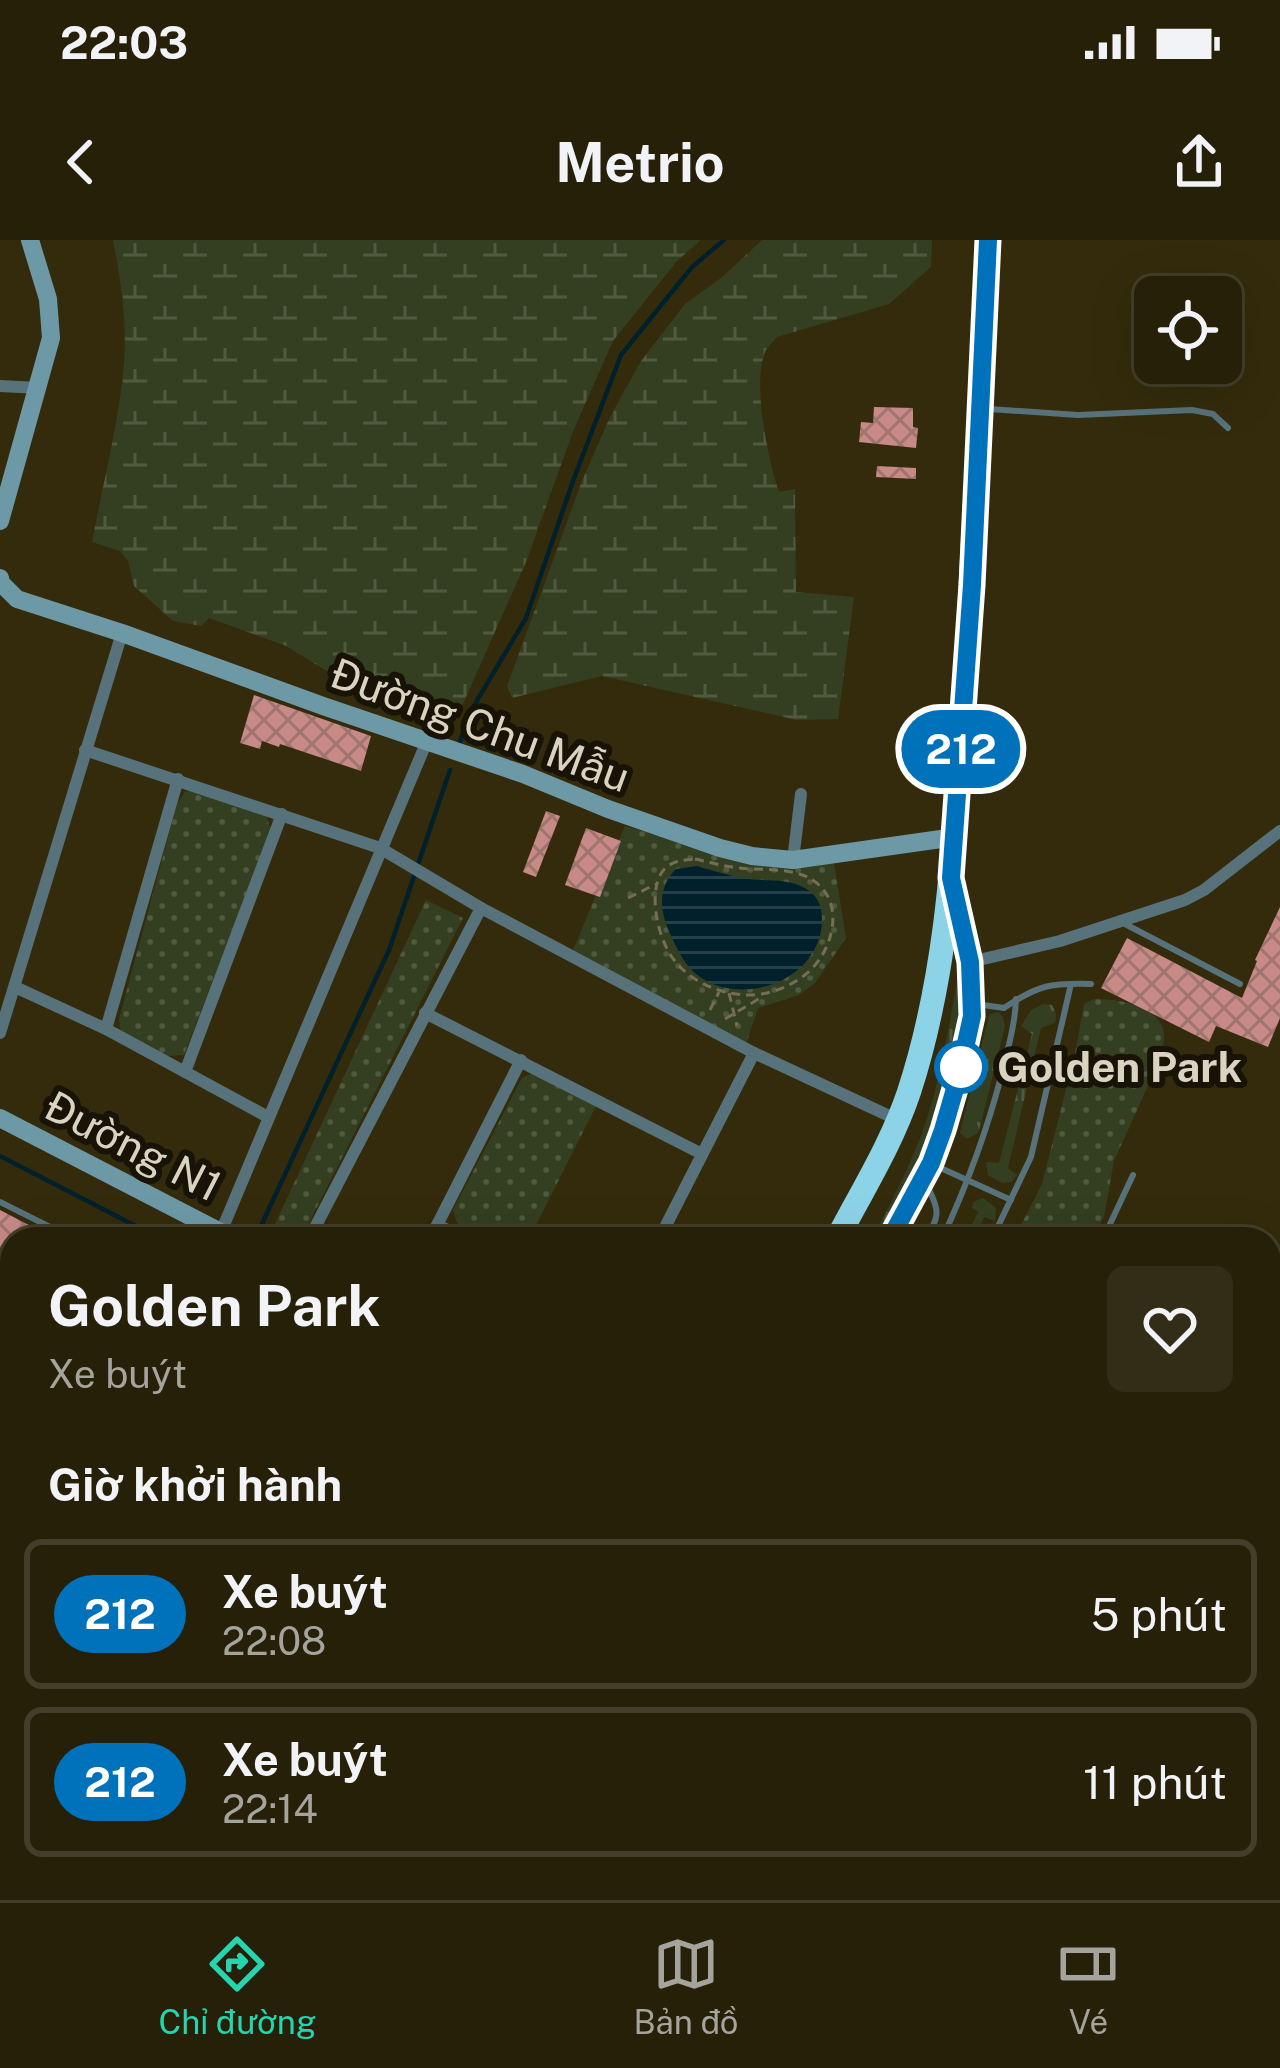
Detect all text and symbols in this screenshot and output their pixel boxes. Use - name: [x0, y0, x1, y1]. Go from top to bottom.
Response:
- text: 22:03: [60, 16, 188, 69]
- icon: back: [48, 129, 114, 195]
- icon: share: [1166, 129, 1232, 195]
- text: Metrio: [555, 131, 725, 194]
- map controls: [1134, 276, 1242, 384]
- button: locate: [1134, 276, 1242, 384]
- street label: Đường Chu Mẫu: [324, 648, 636, 801]
- line badge: 212: [892, 710, 1030, 788]
- text: 212: [925, 724, 997, 773]
- marker: Golden Park: [936, 1042, 986, 1092]
- place label: Golden Park: [997, 1042, 1242, 1091]
- street label: Đường N1: [37, 1080, 229, 1211]
- button: heart: [1107, 1266, 1233, 1392]
- text: Golden Park: [48, 1272, 381, 1339]
- text: Xe buýt: [48, 1351, 187, 1397]
- text: Giờ khởi hành: [48, 1458, 342, 1511]
- text: Xe buýt: [222, 1565, 388, 1618]
- text: 5 phút: [1091, 1588, 1227, 1641]
- text: 212: [84, 1589, 156, 1638]
- text: 22:08: [222, 1618, 326, 1664]
- text: Xe buýt: [222, 1733, 388, 1786]
- text: 11 phút: [1083, 1756, 1227, 1809]
- text: 212: [84, 1757, 156, 1806]
- text: 22:14: [222, 1786, 318, 1832]
- tab: Chỉ đường: [159, 1931, 316, 2041]
- tab: Bản đồ: [633, 1931, 738, 2041]
- tab: Vé: [1055, 1931, 1121, 2041]

